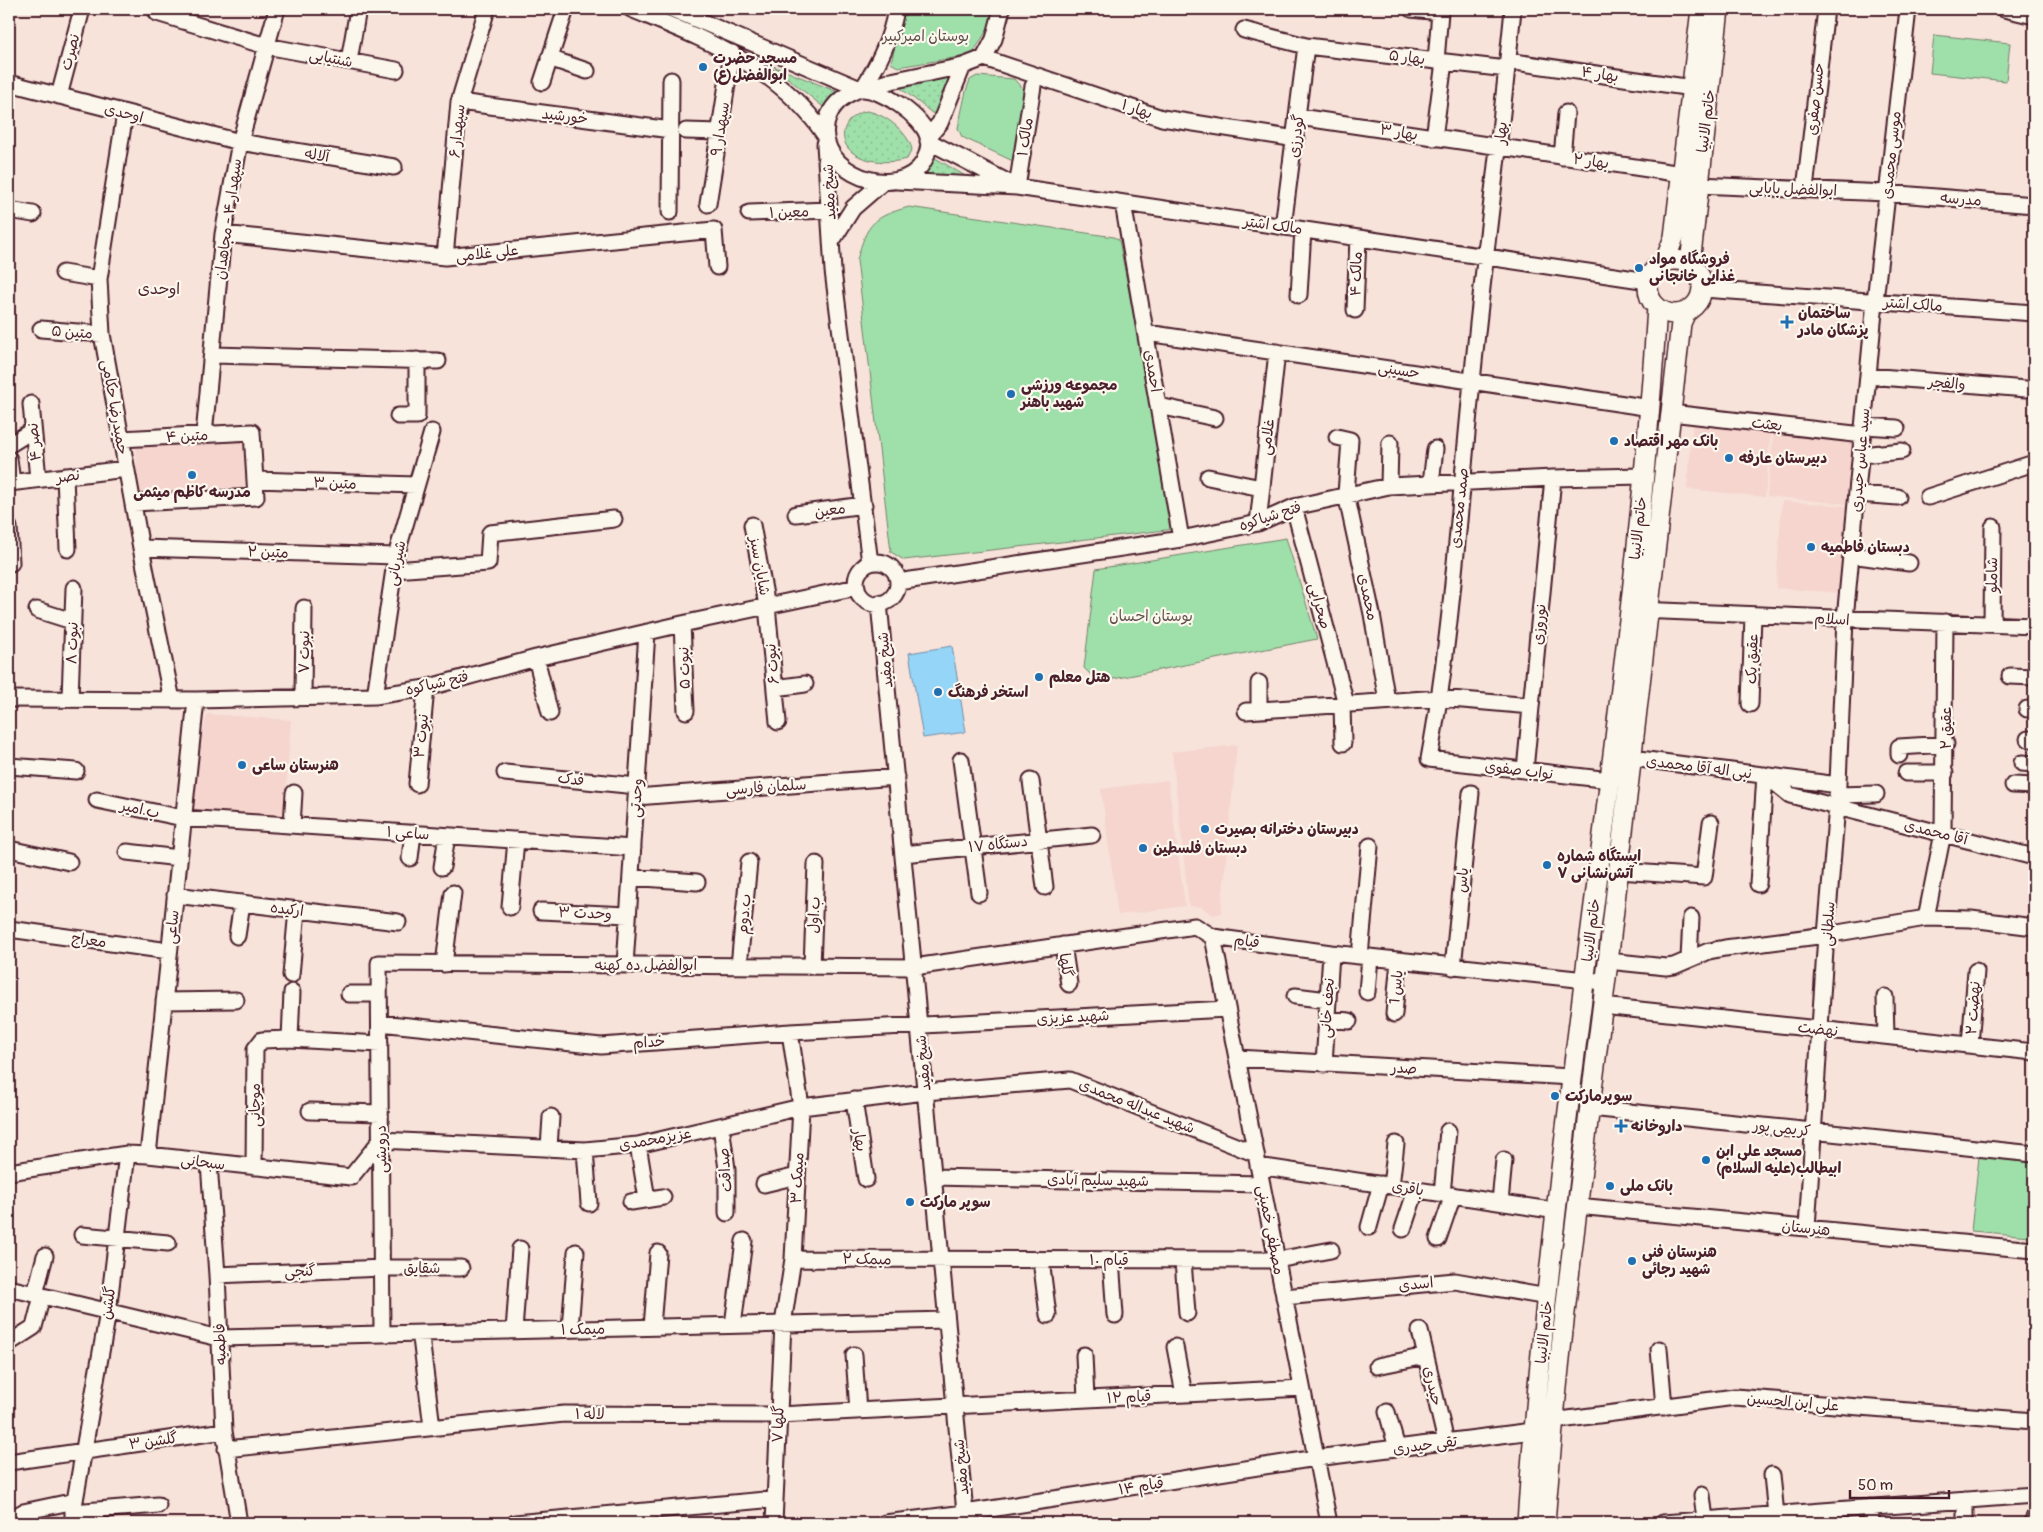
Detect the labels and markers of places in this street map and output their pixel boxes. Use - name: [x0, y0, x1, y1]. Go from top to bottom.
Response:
- place label: مسجد حضرت ابوالفضل(ع): [713, 49, 797, 85]
- marker: مسجد حضرت ابوالفضل(ع): [697, 61, 709, 73]
- place label: فروشگاه مواد غذایی خانجانی: [1649, 249, 1735, 286]
- marker: فروشگاه مواد غذایی خانجانی: [1633, 262, 1645, 274]
- place label: ساختمان پزشکان مادر: [1796, 304, 1869, 340]
- marker: ساختمان پزشکان مادر: [1780, 315, 1794, 329]
- place label: مجموعه ورزشی شهید باهنر: [1019, 376, 1117, 412]
- marker: مجموعه ورزشی شهید باهنر: [1005, 388, 1017, 400]
- place label: بانک مهر اقتصاد: [1624, 432, 1718, 451]
- marker: بانک مهر اقتصاد: [1608, 435, 1620, 447]
- place label: دبیرستان عارفه: [1739, 449, 1827, 468]
- marker: دبیرستان عارفه: [1723, 452, 1735, 464]
- marker: مدرسه كاظم ميثمى: [186, 469, 198, 481]
- place label: مدرسه كاظم ميثمى: [133, 483, 251, 503]
- place label: دبستان فاطمیه: [1821, 538, 1910, 557]
- marker: دبستان فاطمیه: [1805, 541, 1817, 553]
- place label: هتل معلم: [1049, 668, 1111, 688]
- marker: هتل معلم: [1033, 671, 1045, 683]
- place label: استخر فرهنگ: [948, 683, 1028, 702]
- marker: استخر فرهنگ: [932, 686, 944, 698]
- place label: هنرستان ساعی: [252, 756, 339, 775]
- marker: هنرستان ساعی: [236, 759, 248, 771]
- place label: دبیرستان دخترانه بصیرت: [1215, 820, 1359, 839]
- marker: دبیرستان دخترانه بصیرت: [1199, 823, 1211, 835]
- place label: دبستان فلسطین: [1153, 839, 1247, 858]
- marker: دبستان فلسطین: [1137, 842, 1149, 854]
- place label: ایستگاه شماره ۷ آتش‌نشانی: [1557, 846, 1641, 883]
- marker: ایستگاه شماره ۷ آتش‌نشانی: [1541, 859, 1553, 871]
- place label: سوپرمارکت: [1565, 1087, 1632, 1106]
- marker: سوپرمارکت: [1549, 1090, 1561, 1102]
- place label: داروخانه: [1631, 1117, 1683, 1136]
- marker: داروخانه: [1615, 1120, 1627, 1132]
- place label: مسجد علی ابن ابیطالب(علیه السلام): [1716, 1142, 1841, 1179]
- marker: مسجد علی ابن ابیطالب(علیه السلام): [1700, 1154, 1712, 1166]
- place label: بانک ملی: [1620, 1177, 1673, 1196]
- marker: بانک ملی: [1604, 1180, 1616, 1192]
- place label: سوپر مارکت: [920, 1193, 991, 1212]
- marker: سوپر مارکت: [904, 1196, 916, 1208]
- place label: هنرستان فنی شهید رجائی: [1642, 1243, 1717, 1279]
- marker: هنرستان فنی شهید رجائی: [1626, 1255, 1638, 1267]

